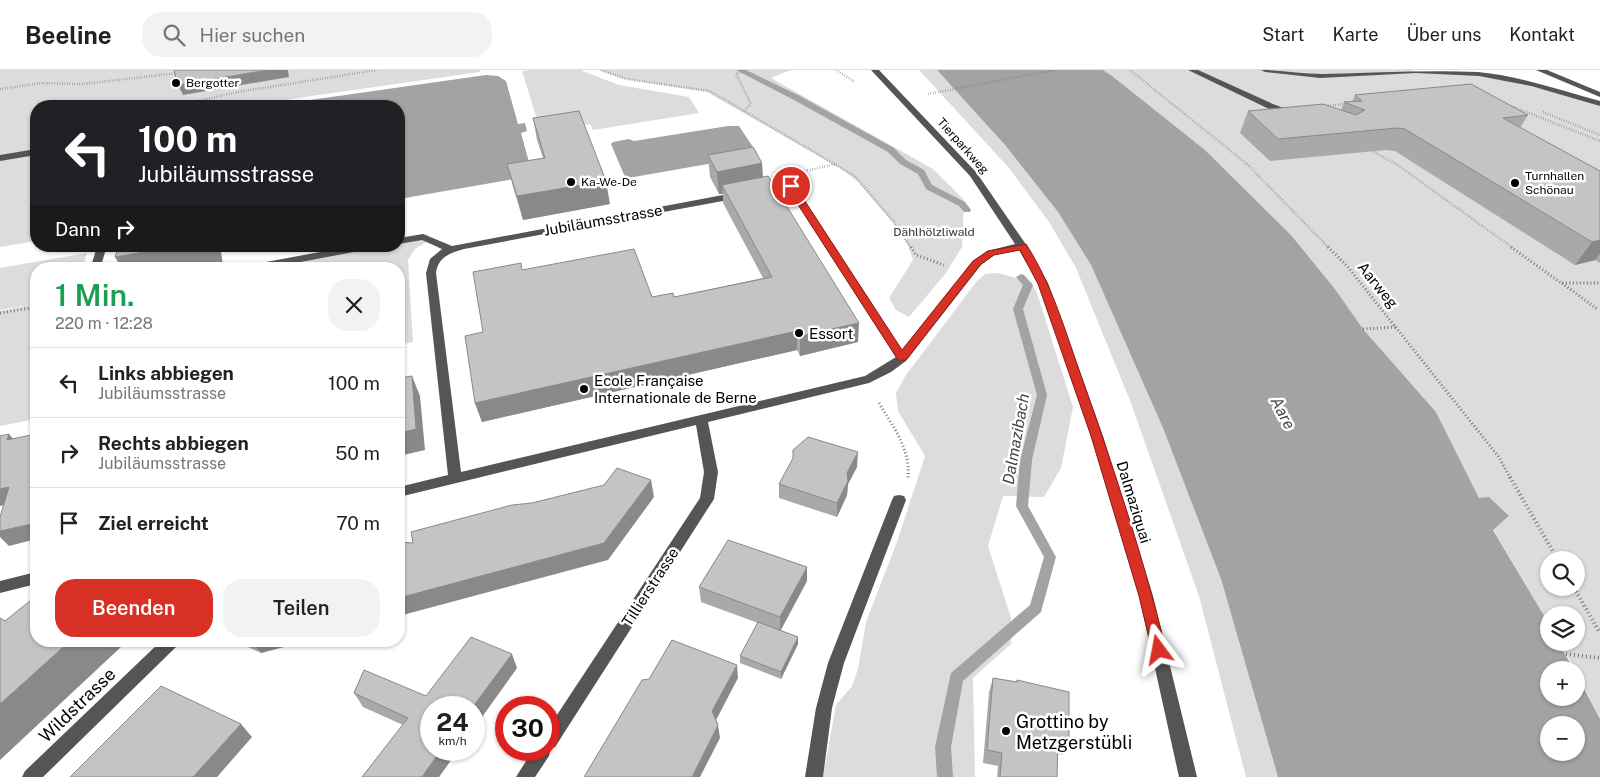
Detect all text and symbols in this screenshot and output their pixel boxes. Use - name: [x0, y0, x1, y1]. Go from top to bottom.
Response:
- search box: [142, 12, 492, 57]
- text: Beeline: [25, 21, 112, 49]
- icon: search: [160, 21, 188, 49]
- text: Hier suchen: [200, 24, 305, 46]
- text: Start: [1262, 24, 1305, 45]
- text: Karte: [1333, 24, 1378, 45]
- text: Über uns: [1406, 24, 1481, 45]
- text: Kontakt: [1509, 24, 1575, 45]
- place label: Bergotter: [186, 76, 240, 90]
- marker: Bergotter: [170, 77, 182, 89]
- street label: Tierparkweg: [934, 115, 992, 177]
- text: 100 m: [138, 119, 237, 160]
- icon: left: [55, 120, 120, 185]
- text: Jubiläumsstrasse: [138, 161, 314, 187]
- pin: [770, 165, 812, 207]
- place label: Turnhallen Schönau: [1525, 169, 1584, 197]
- icon: arrive: [777, 172, 805, 200]
- place label: Ka-We-De: [581, 175, 637, 189]
- marker: Ka-We-De: [565, 176, 577, 188]
- marker: Turnhallen Schönau: [1509, 177, 1521, 189]
- street label: Jubiläumsstrasse: [542, 201, 664, 239]
- icon: right: [111, 215, 139, 243]
- text: Dann: [55, 218, 101, 240]
- park label: Dählhölzliwald: [893, 225, 975, 239]
- street label: Aarweg: [1354, 259, 1402, 311]
- text: 1 Min.: [55, 277, 135, 313]
- button: close: [328, 279, 380, 331]
- text: 220 m · 12:28: [55, 314, 153, 333]
- place label: Essort: [809, 325, 853, 342]
- marker: Essort: [793, 327, 805, 339]
- text: Links abbiegen: [98, 362, 234, 384]
- icon: left: [55, 369, 83, 397]
- text: 100 m: [328, 372, 380, 394]
- place label: Ecole Française Internationale de Berne: [594, 372, 757, 406]
- marker: Ecole Française Internationale de Berne: [578, 383, 590, 395]
- text: Jubiläumsstrasse: [98, 384, 226, 403]
- water label: Dalmazibach: [999, 392, 1033, 486]
- water label: Aare: [1267, 394, 1300, 433]
- text: Rechts abbiegen: [98, 432, 249, 454]
- icon: right: [55, 439, 83, 467]
- text: 50 m: [335, 442, 380, 464]
- text: Jubiläumsstrasse: [98, 454, 226, 473]
- street label: Dalmaziquai: [1113, 459, 1155, 545]
- icon: arrive: [55, 509, 83, 537]
- text: Ziel erreicht: [98, 512, 209, 534]
- text: 70 m: [336, 512, 380, 534]
- street label: Tillierstrasse: [618, 545, 682, 629]
- map controls: [1540, 551, 1585, 761]
- button: search: [1540, 551, 1585, 596]
- button: Beenden: [55, 579, 213, 637]
- button: Teilen: [223, 579, 380, 637]
- button: layers: [1540, 606, 1585, 651]
- position arrow: [1132, 623, 1184, 675]
- button: +: [1540, 661, 1585, 706]
- street label: Wildstrasse: [34, 663, 120, 747]
- speed limit sign: 30: [495, 696, 560, 761]
- text: 24: [436, 707, 469, 737]
- place label: Grottino by Metzgerstübli: [1016, 711, 1132, 753]
- button: −: [1540, 716, 1585, 761]
- marker: Grottino by Metzgerstübli: [1000, 725, 1012, 737]
- text: km/h: [438, 734, 467, 748]

